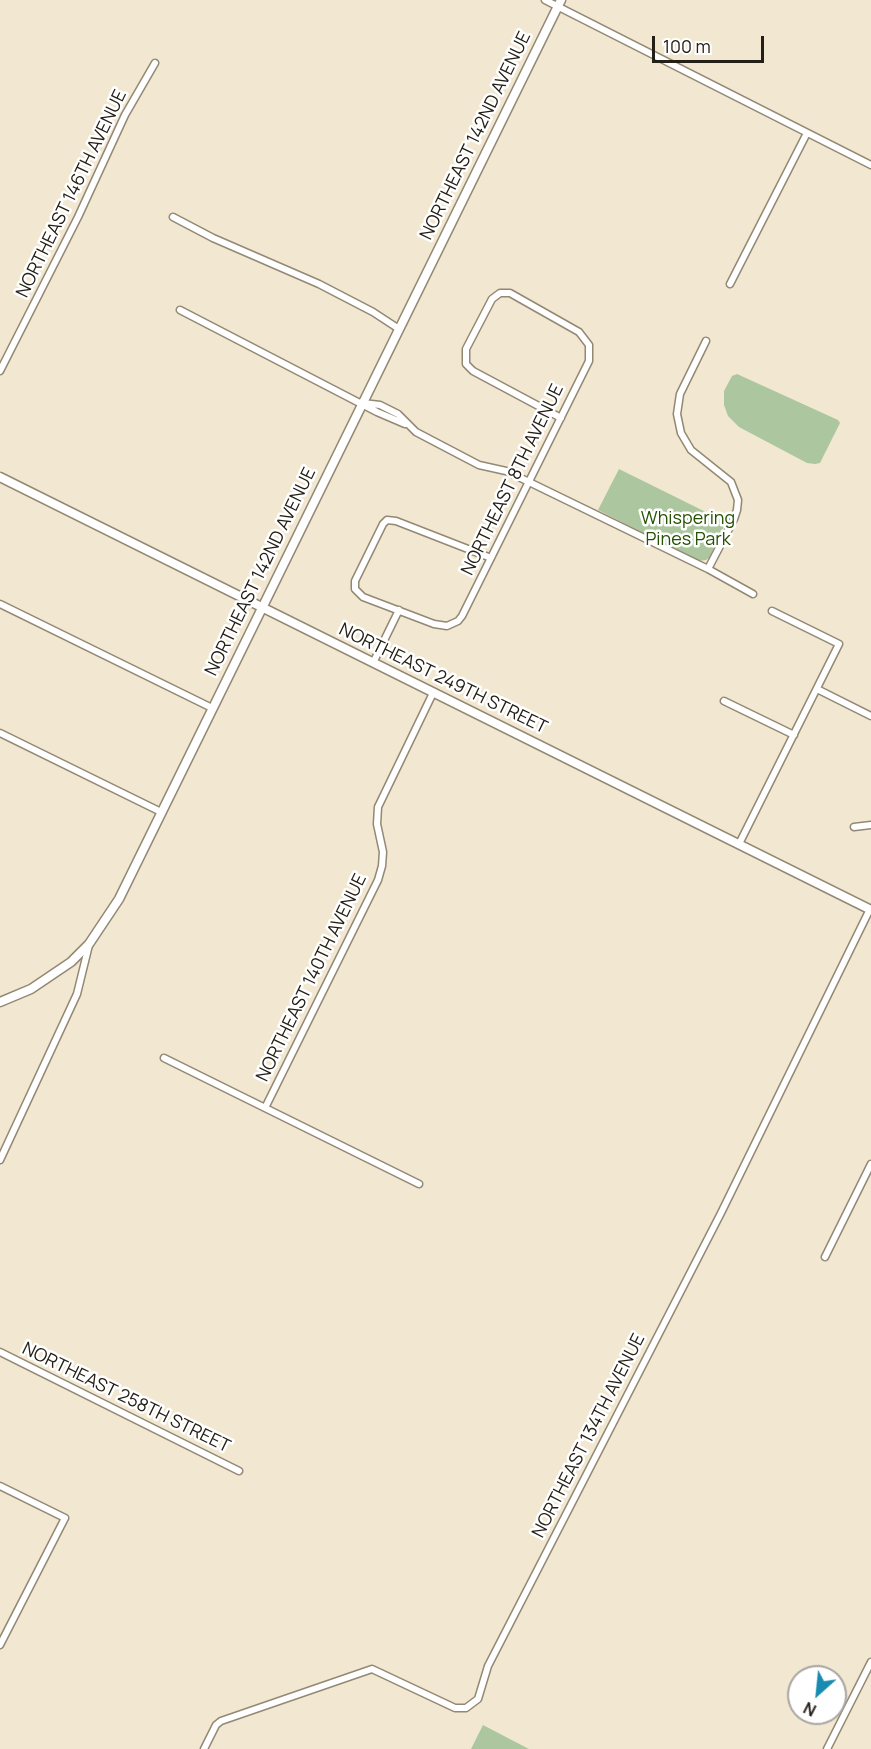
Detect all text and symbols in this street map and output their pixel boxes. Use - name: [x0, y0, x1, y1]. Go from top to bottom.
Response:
- scale bar: [655, 24, 768, 62]
- street label: NORTHEAST 142ND AVENUE: [416, 28, 536, 244]
- text: 100 m: [663, 34, 711, 58]
- street label: NORTHEAST 146TH AVENUE: [12, 87, 132, 301]
- street label: NORTHEAST 8TH AVENUE: [457, 381, 569, 579]
- street label: NORTHEAST 142ND AVENUE: [201, 464, 321, 680]
- park label: Whispering Pines Park: [641, 508, 735, 550]
- street label: NORTHEAST 249TH STREET: [335, 619, 551, 739]
- street label: NORTHEAST 140TH AVENUE: [252, 871, 372, 1085]
- street label: NORTHEAST 134TH AVENUE: [528, 1330, 650, 1542]
- street label: NORTHEAST 258TH STREET: [18, 1338, 234, 1458]
- north arrow: [787, 1665, 847, 1725]
- text: N: [800, 1697, 820, 1722]

